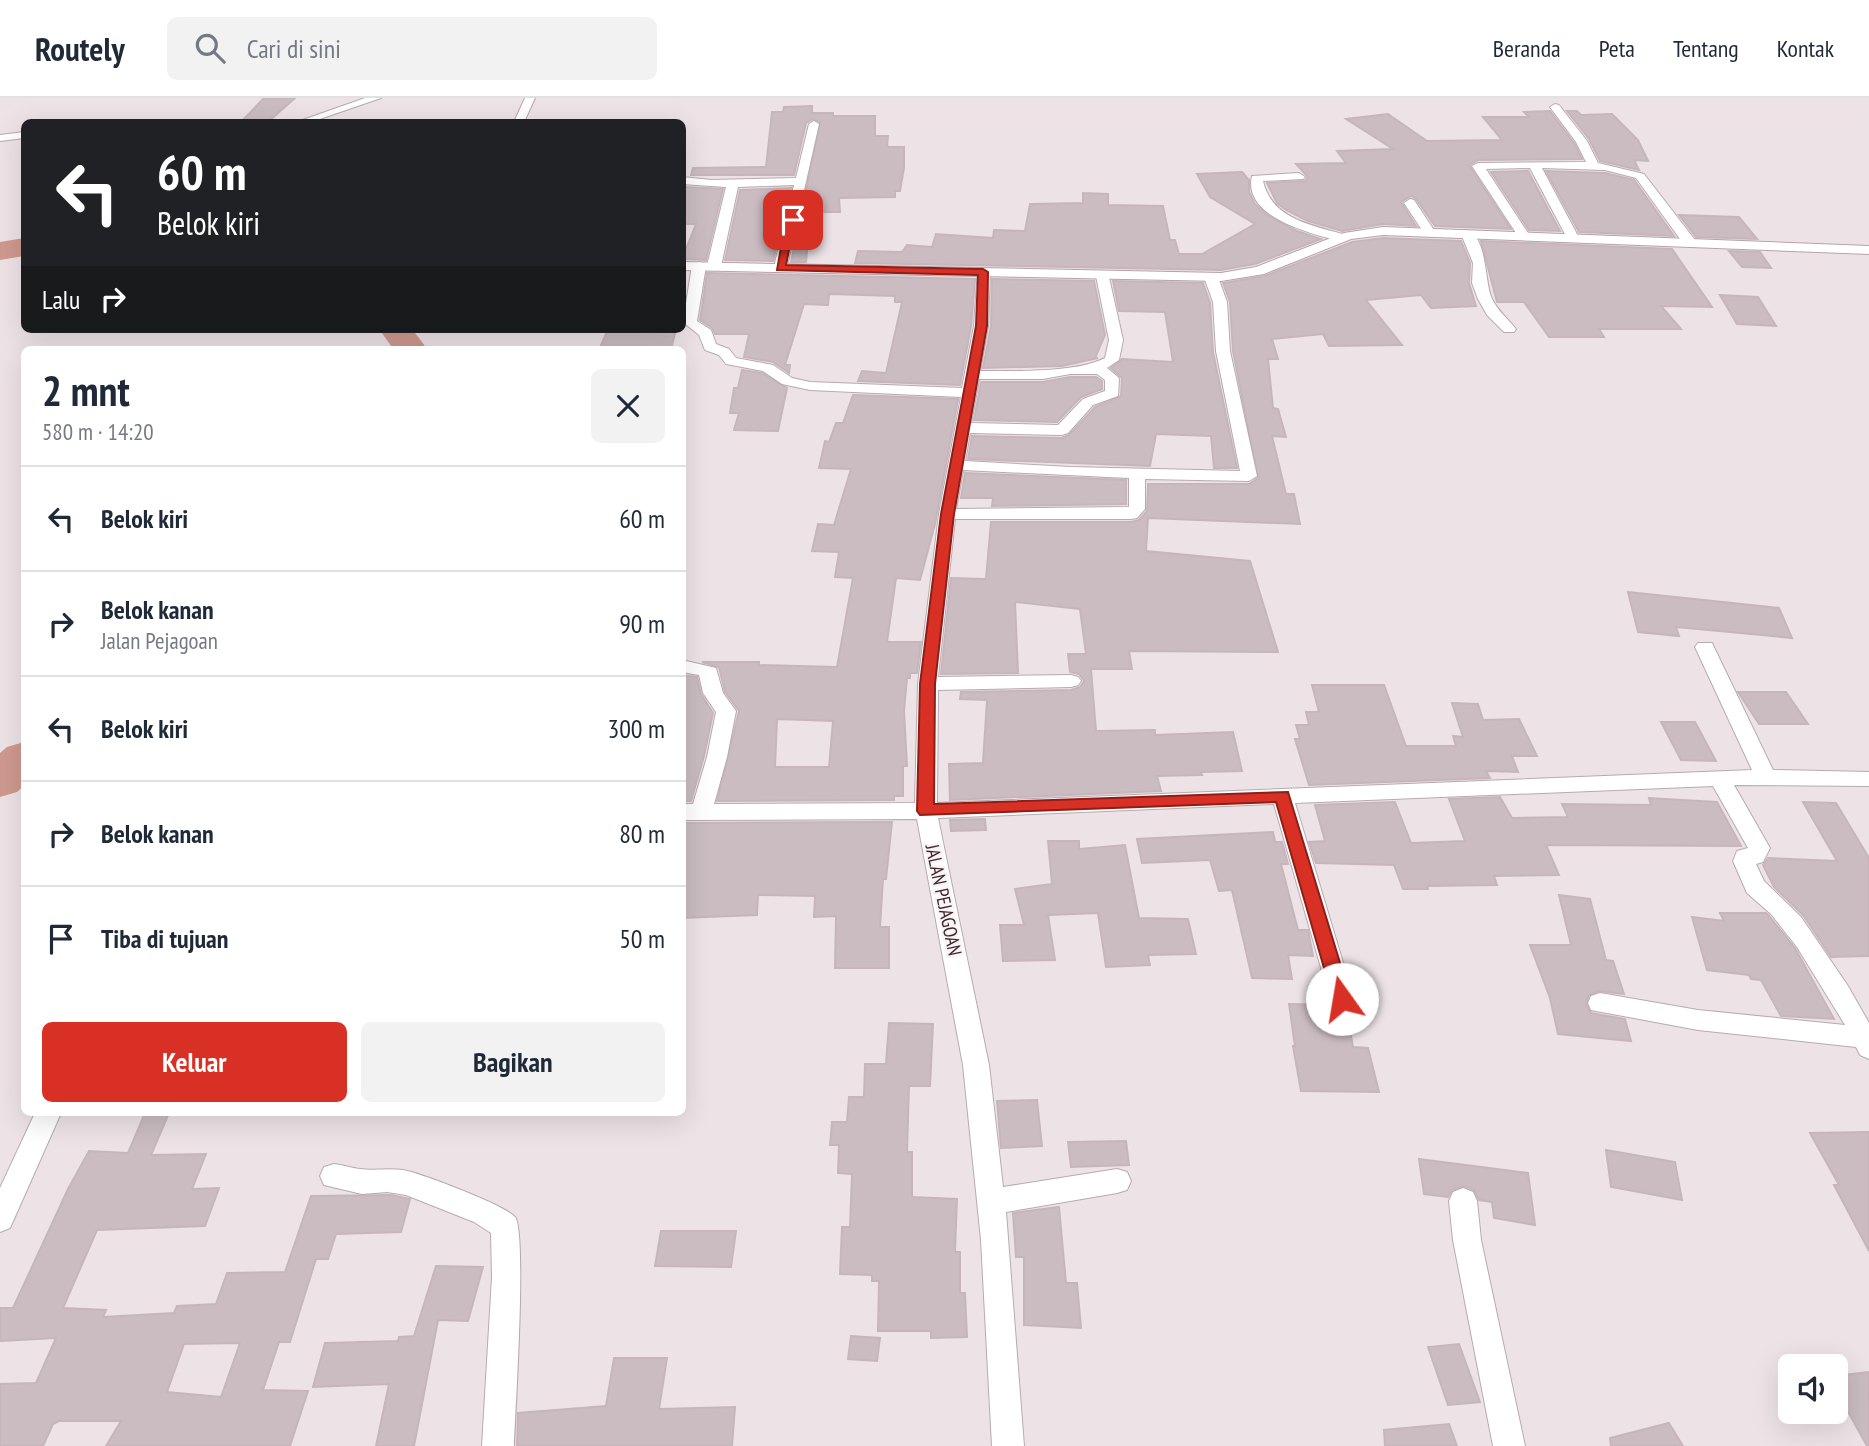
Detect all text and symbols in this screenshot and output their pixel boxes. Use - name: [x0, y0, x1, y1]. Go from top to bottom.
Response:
- search box: [167, 17, 657, 80]
- text: Routely: [35, 27, 125, 70]
- icon: search: [191, 29, 229, 67]
- text: Cari di sini: [247, 32, 341, 65]
- text: Beranda: [1493, 33, 1561, 64]
- text: Peta: [1599, 33, 1635, 64]
- text: Tentang: [1673, 33, 1739, 64]
- text: Kontak: [1777, 33, 1834, 64]
- text: 60 m: [157, 140, 246, 204]
- icon: left: [42, 147, 133, 238]
- pin: [763, 190, 823, 250]
- icon: arrive: [774, 201, 812, 239]
- text: Belok kiri: [157, 202, 260, 244]
- icon: right: [94, 280, 132, 318]
- text: Lalu: [42, 283, 80, 316]
- text: 2 mnt: [42, 363, 130, 418]
- button: close: [591, 369, 665, 443]
- text: 580 m · 14:20: [42, 417, 154, 446]
- icon: left: [42, 500, 80, 538]
- text: Belok kiri: [101, 502, 188, 535]
- text: 60 m: [619, 502, 665, 535]
- text: Belok kanan: [101, 593, 214, 626]
- icon: right: [42, 605, 80, 643]
- text: 90 m: [619, 607, 665, 640]
- text: Jalan Pejagoan: [101, 626, 218, 655]
- icon: left: [42, 710, 80, 748]
- text: Belok kiri: [101, 712, 188, 745]
- text: 300 m: [607, 712, 665, 745]
- icon: right: [42, 815, 80, 853]
- text: Belok kanan: [101, 817, 214, 850]
- text: 80 m: [619, 817, 665, 850]
- street label: JALAN PEJAGOAN: [920, 841, 968, 958]
- icon: arrive: [42, 920, 80, 958]
- text: Tiba di tujuan: [101, 922, 229, 955]
- text: 50 m: [619, 922, 665, 955]
- position arrow: [1305, 962, 1379, 1036]
- button: Keluar: [42, 1022, 347, 1102]
- button: Bagikan: [361, 1022, 665, 1102]
- map controls: [1778, 1354, 1848, 1424]
- button: sound: [1778, 1354, 1848, 1424]

